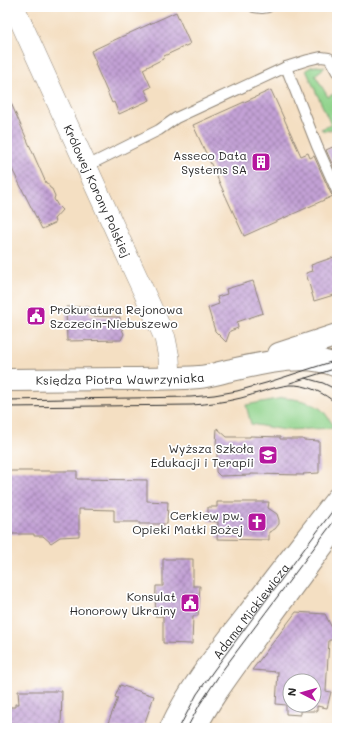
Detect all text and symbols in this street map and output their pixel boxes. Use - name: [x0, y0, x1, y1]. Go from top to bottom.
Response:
- street label: Królowej Korony Polskiej: [60, 122, 135, 260]
- place label: Asseco Data Systems SA: [173, 147, 247, 177]
- building icon: Asseco Data Systems SA: [250, 151, 272, 173]
- place label: Prokuratura Rejonowa Szczecin-Niebuszewo: [50, 301, 183, 331]
- public building icon: Prokuratura Rejonowa Szczecin-Niebuszewo: [25, 305, 47, 327]
- street label: Księdza Piotra Wawrzyniaka: [36, 368, 205, 388]
- place label: Wyższa Szkoła Edukacji i Terapii: [151, 440, 254, 470]
- school or university icon: Wyższa Szkoła Edukacji i Terapii: [257, 444, 279, 466]
- place label: Cerkiew pw. Opieki Matki Bożej: [132, 507, 243, 537]
- church icon: Cerkiew pw. Opieki Matki Bożej: [246, 511, 268, 533]
- street label: Adama Mickiewicza: [209, 560, 292, 662]
- place label: Konsulat Honorowy Ukrainy: [70, 588, 176, 618]
- public building icon: Konsulat Honorowy Ukrainy: [179, 592, 201, 614]
- north arrow: [282, 673, 322, 713]
- text: N: [284, 687, 299, 697]

